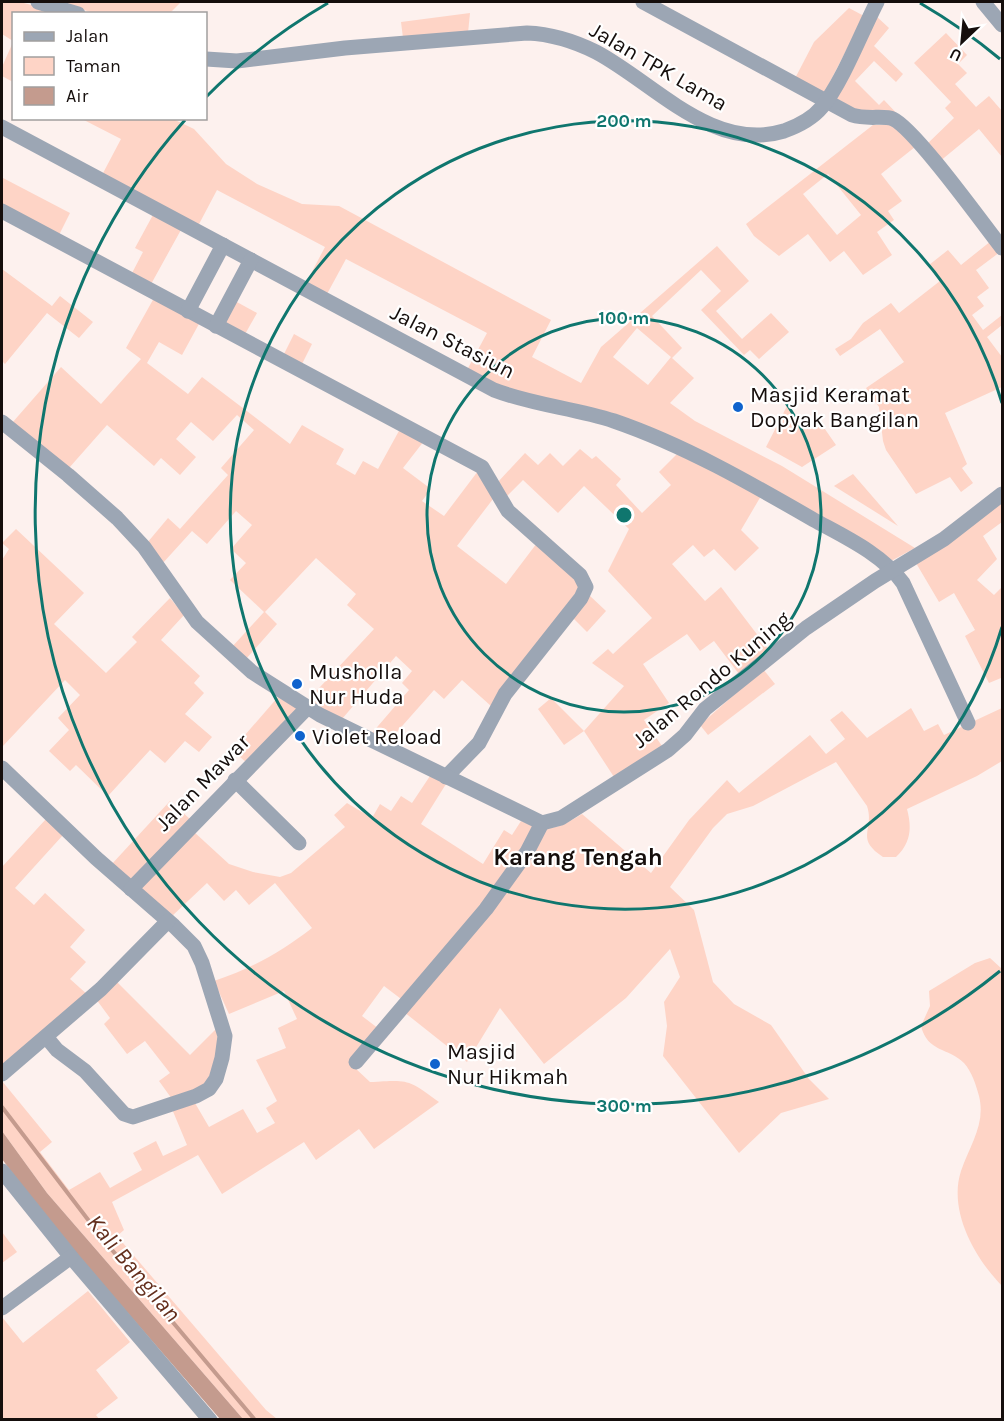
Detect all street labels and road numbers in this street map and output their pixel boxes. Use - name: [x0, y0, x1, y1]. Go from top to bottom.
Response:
- street label: Jalan TPK Lama: [585, 17, 732, 117]
- street label: Jalan Stasiun: [386, 299, 519, 384]
- street label: Jalan Rondo Kuning: [627, 605, 797, 754]
- street label: Jalan Mawar: [150, 729, 255, 837]

